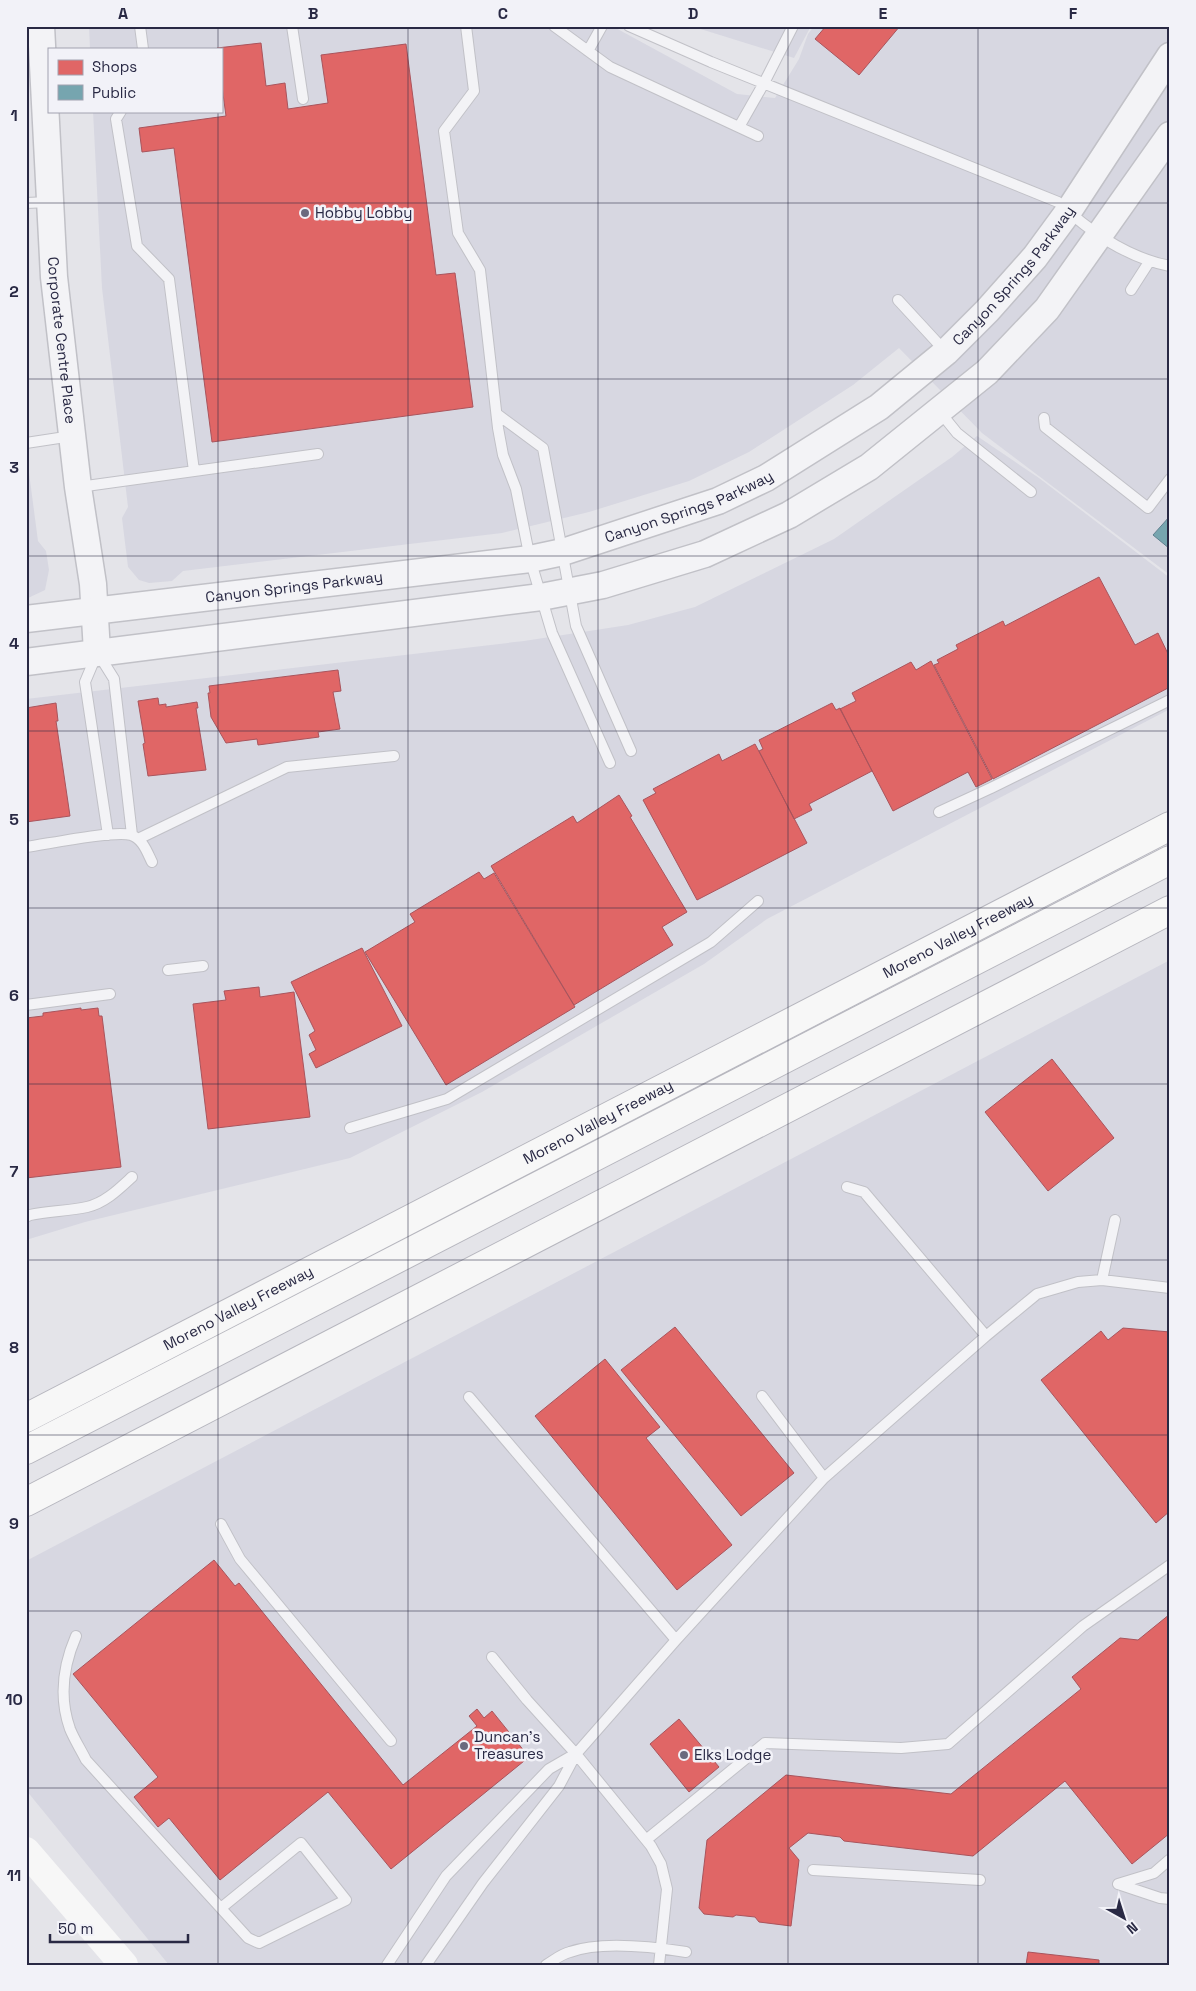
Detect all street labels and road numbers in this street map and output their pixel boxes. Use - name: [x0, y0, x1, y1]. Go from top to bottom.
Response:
- street label: Canyon Springs Parkway: [948, 202, 1078, 349]
- street label: Corporate Centre Place: [44, 256, 81, 425]
- street label: Canyon Springs Parkway: [602, 466, 776, 547]
- street label: Canyon Springs Parkway: [204, 567, 384, 607]
- street label: Moreno Valley Freeway: [879, 889, 1036, 982]
- street label: Moreno Valley Freeway: [520, 1075, 676, 1168]
- street label: Moreno Valley Freeway: [160, 1261, 316, 1354]

